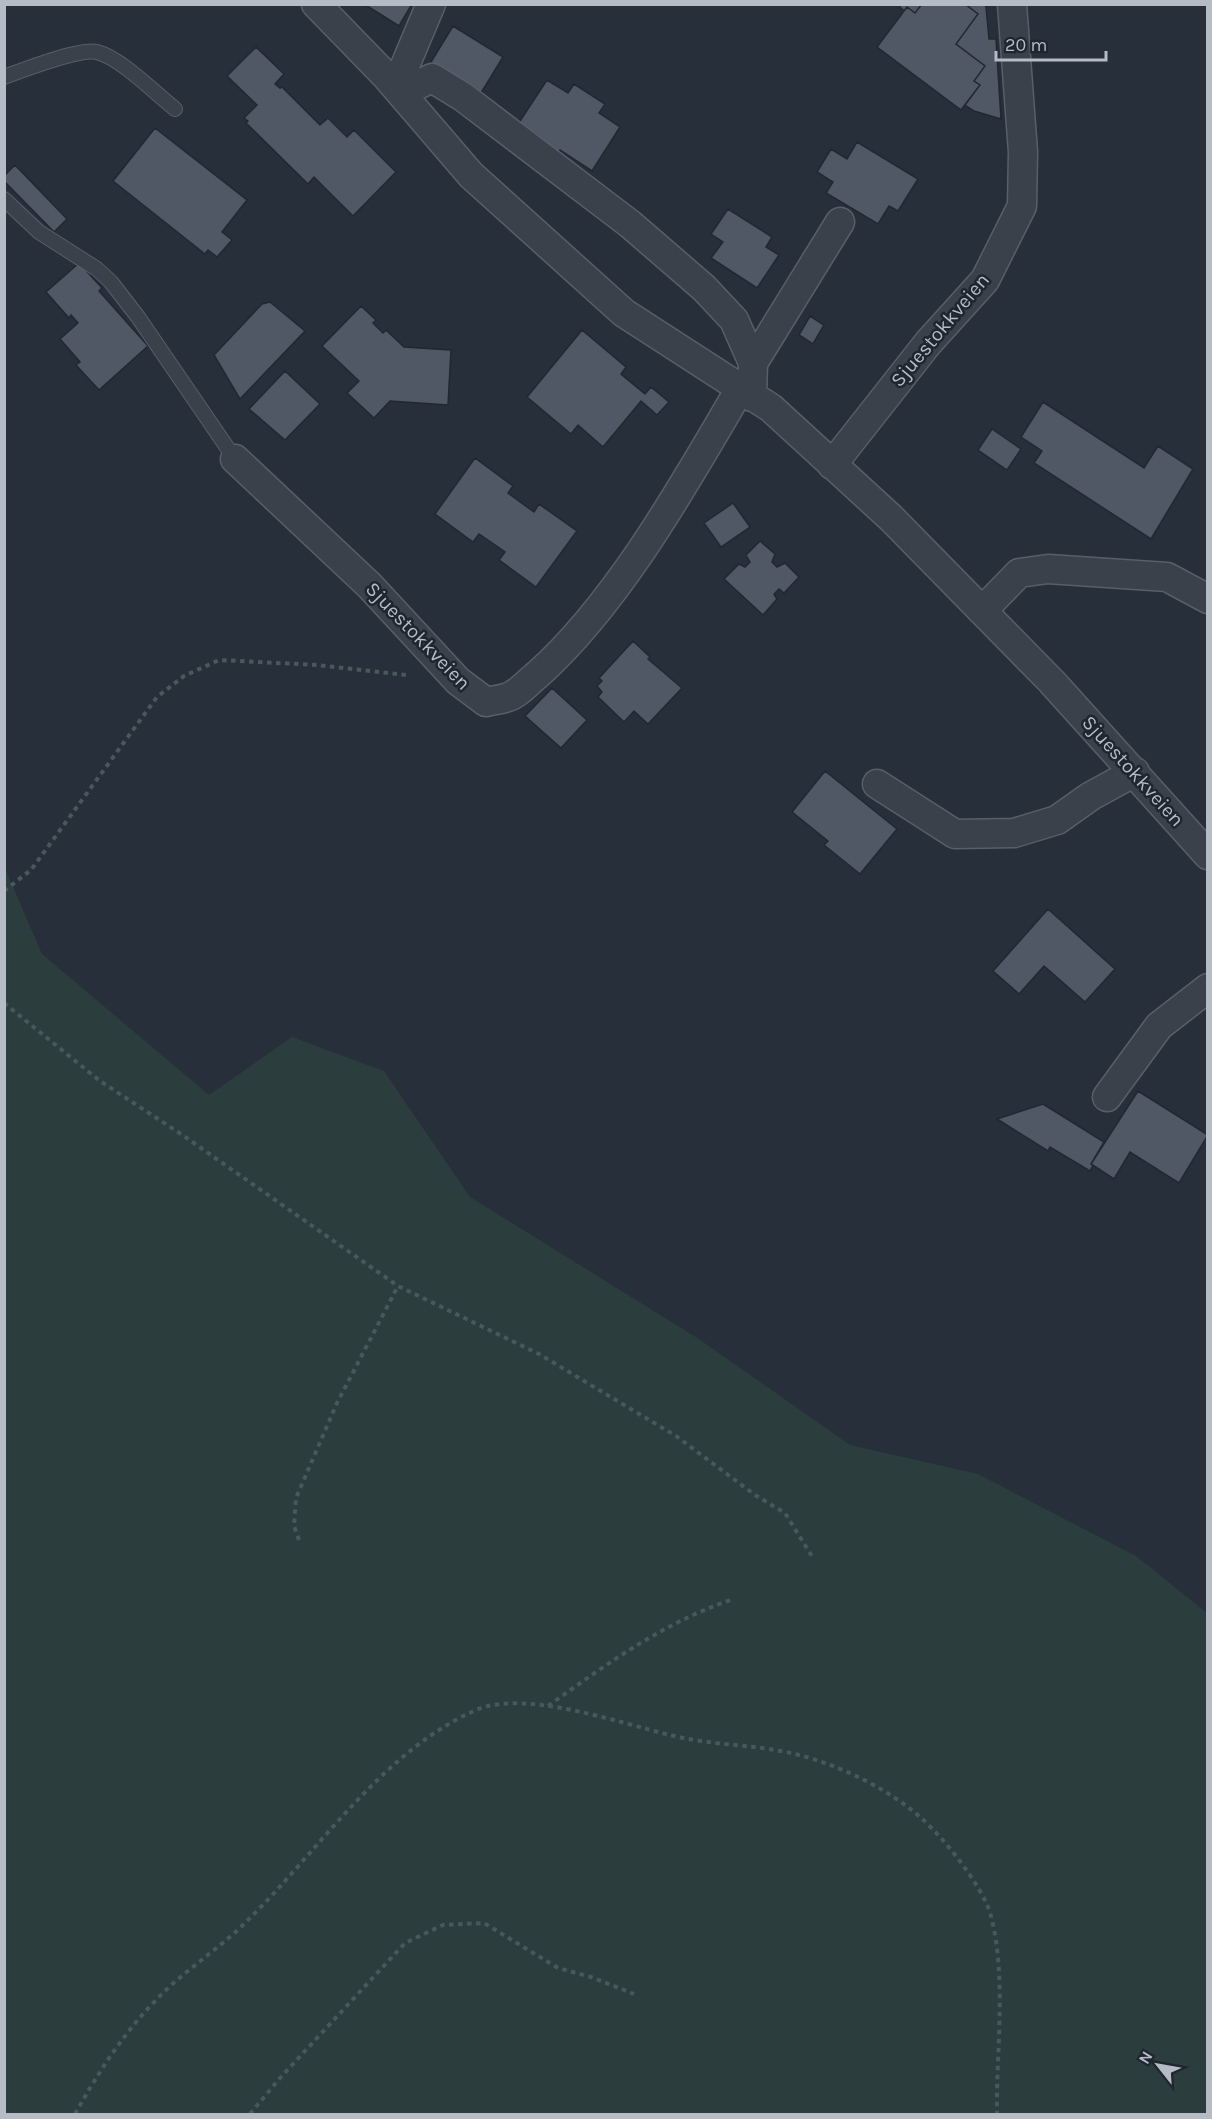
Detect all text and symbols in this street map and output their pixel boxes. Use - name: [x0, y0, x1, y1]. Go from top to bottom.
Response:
- scale bar: [996, 24, 1106, 62]
- text: 20 m: [1005, 34, 1047, 56]
- street label: Sjuestokkveien: [886, 269, 994, 391]
- street label: Sjuestokkveien: [361, 577, 475, 695]
- street label: Sjuestokkveien: [1077, 711, 1189, 831]
- north arrow: [1128, 2035, 1188, 2095]
- text: N: [1134, 2048, 1157, 2067]

